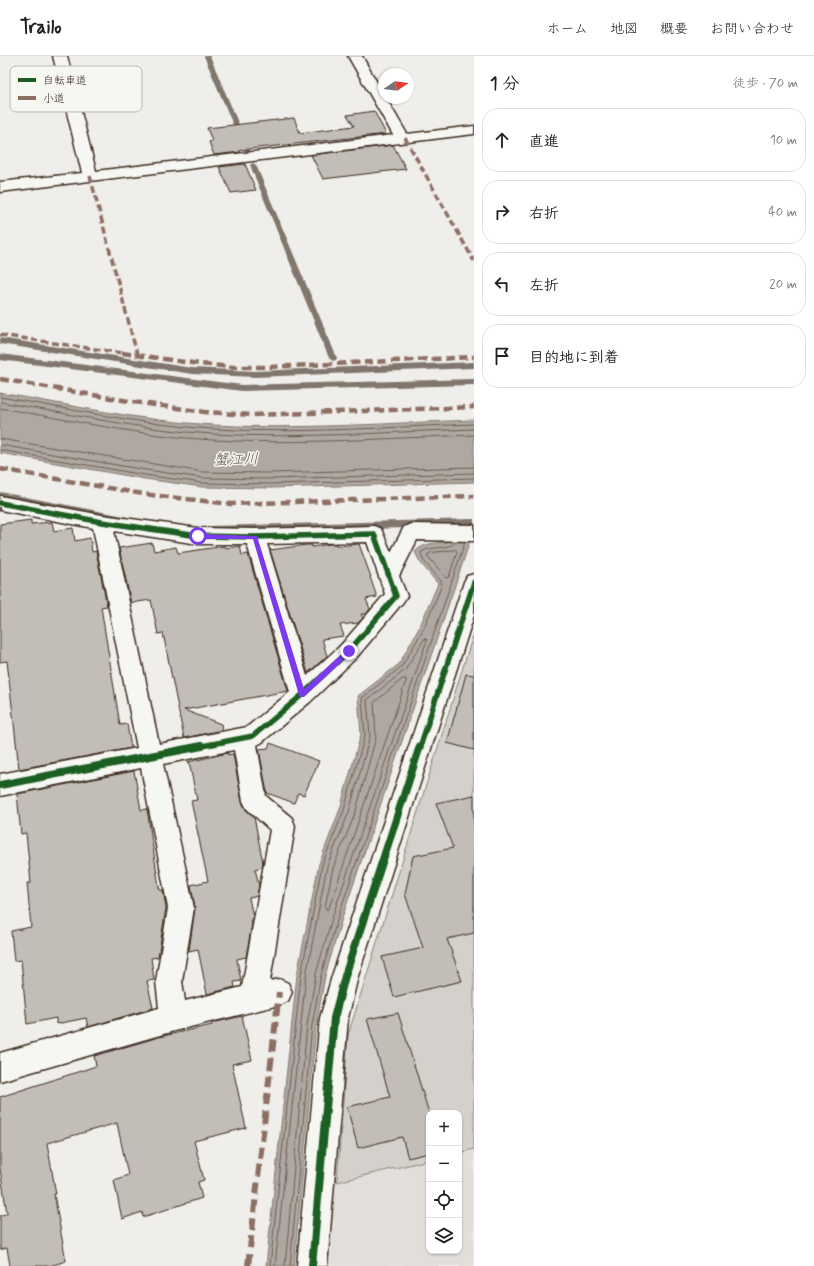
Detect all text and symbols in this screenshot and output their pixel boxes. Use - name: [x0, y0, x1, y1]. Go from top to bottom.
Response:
- text: Trailo: [20, 15, 62, 40]
- text: ホーム: [547, 20, 588, 38]
- text: 地図: [610, 20, 638, 38]
- text: 概要: [660, 20, 688, 38]
- text: お問い合わせ: [710, 20, 794, 38]
- legend: [10, 66, 142, 112]
- north arrow: [378, 68, 414, 104]
- text: 1 分: [490, 73, 519, 95]
- text: 自転車道: [43, 74, 87, 88]
- text: 徒歩 · 70 m: [733, 75, 798, 92]
- text: 小道: [43, 92, 65, 106]
- icon: ahead: [491, 129, 513, 151]
- text: 直進: [529, 132, 559, 152]
- text: 10 m: [770, 132, 797, 149]
- icon: right: [491, 201, 513, 223]
- text: 右折: [529, 204, 559, 224]
- text: 40 m: [768, 204, 797, 221]
- icon: left: [491, 273, 513, 295]
- text: 左折: [529, 276, 559, 296]
- text: 20 m: [769, 276, 797, 293]
- icon: arrive: [491, 345, 513, 367]
- text: 目的地に到着: [529, 348, 619, 368]
- water label: 蟹江川: [213, 450, 259, 470]
- route start: [189, 527, 207, 545]
- route end: [340, 642, 358, 660]
- map controls: [426, 1110, 462, 1254]
- button: +: [426, 1110, 462, 1146]
- button: −: [426, 1146, 462, 1182]
- button: locate: [426, 1182, 462, 1218]
- button: layers: [426, 1218, 462, 1254]

